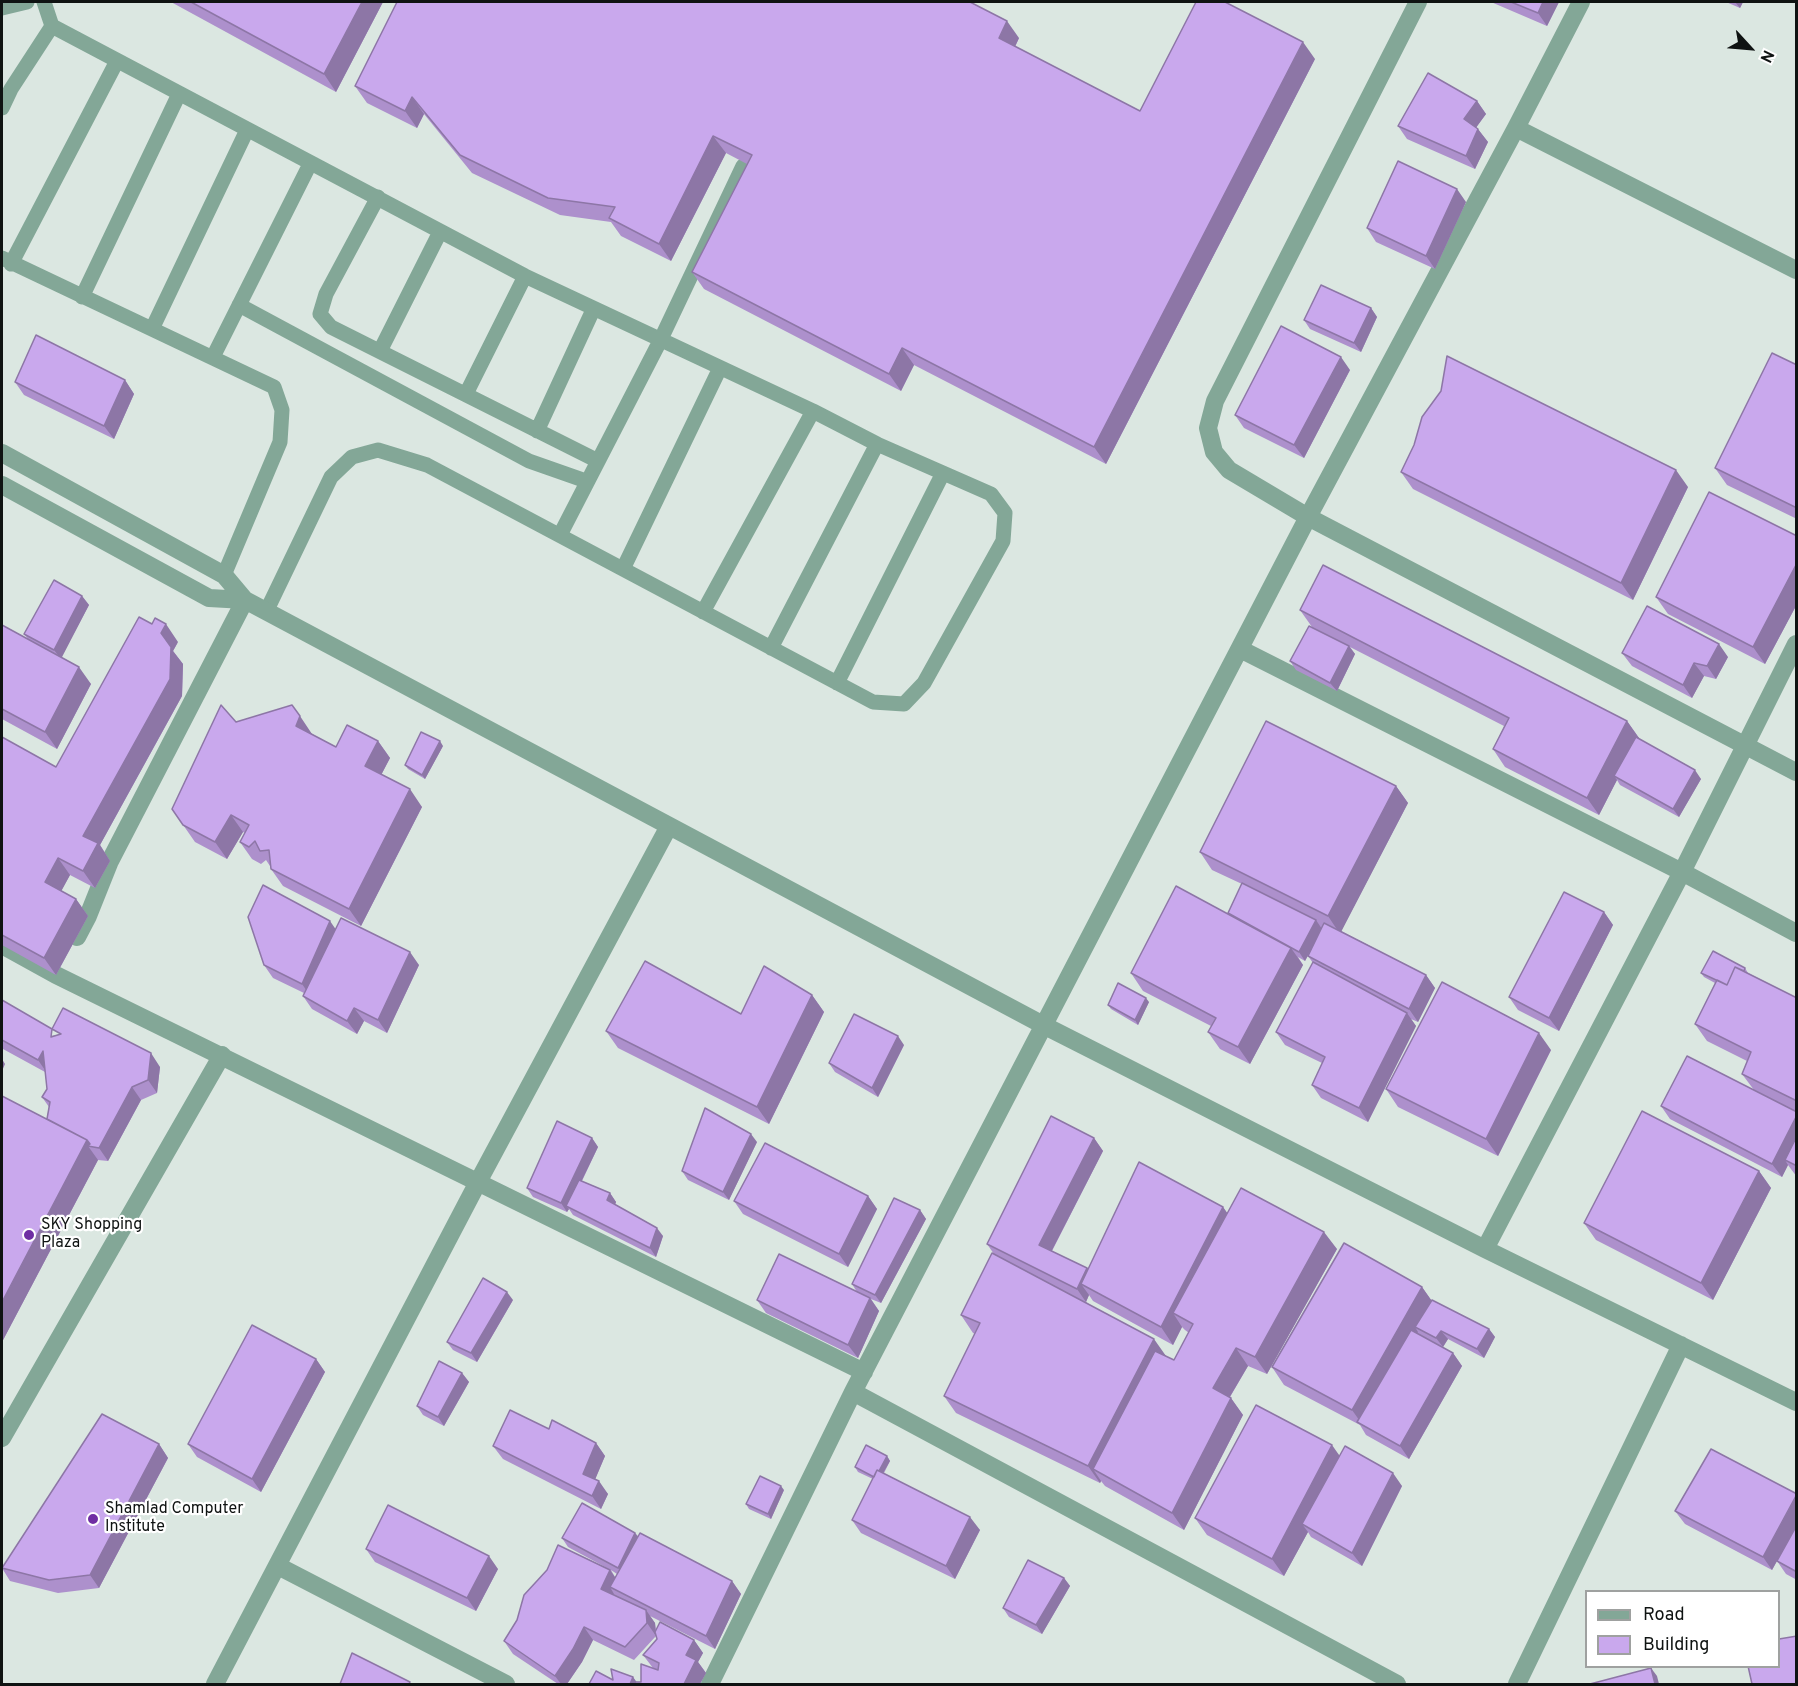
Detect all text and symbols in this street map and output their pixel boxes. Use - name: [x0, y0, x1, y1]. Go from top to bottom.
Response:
- north arrow: [1720, 18, 1780, 78]
- text: N: [1755, 46, 1778, 65]
- place label: SKY Shopping Plaza: [41, 1216, 142, 1254]
- marker: SKY Shopping Plaza: [22, 1228, 36, 1242]
- place label: Shamlad Computer Institute: [105, 1500, 243, 1538]
- marker: Shamlad Computer Institute: [86, 1512, 100, 1526]
- legend: [1585, 1590, 1780, 1668]
- text: Road: [1643, 1604, 1685, 1627]
- text: Building: [1643, 1634, 1709, 1657]

